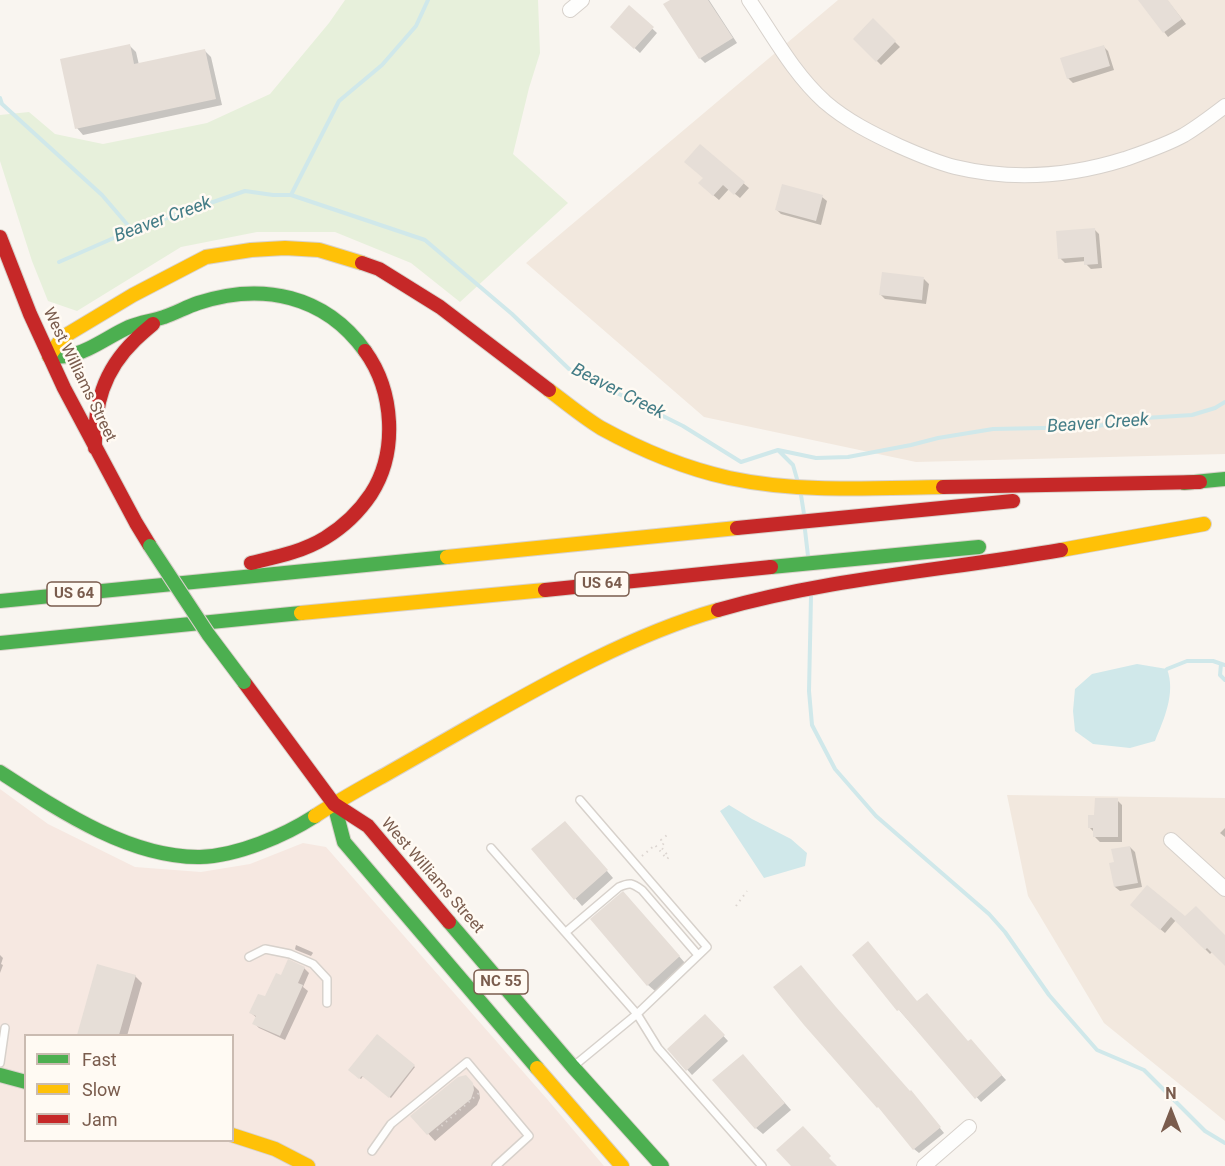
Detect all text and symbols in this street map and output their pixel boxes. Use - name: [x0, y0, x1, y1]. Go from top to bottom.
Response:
- water label: Beaver Creek: [111, 192, 215, 248]
- street label: West Williams Street: [38, 305, 120, 445]
- water label: Beaver Creek: [568, 359, 668, 425]
- water label: Beaver Creek: [1046, 410, 1150, 438]
- road number: US 64: [575, 572, 629, 596]
- road number: US 64: [47, 582, 101, 606]
- street label: West Williams Street: [377, 814, 487, 938]
- road number: NC 55: [474, 970, 528, 994]
- legend: [24, 1034, 234, 1142]
- text: Fast: [82, 1049, 117, 1070]
- text: Slow: [82, 1079, 121, 1100]
- north arrow: [1141, 1082, 1201, 1142]
- text: N: [1165, 1084, 1177, 1103]
- text: Jam: [82, 1109, 118, 1130]

